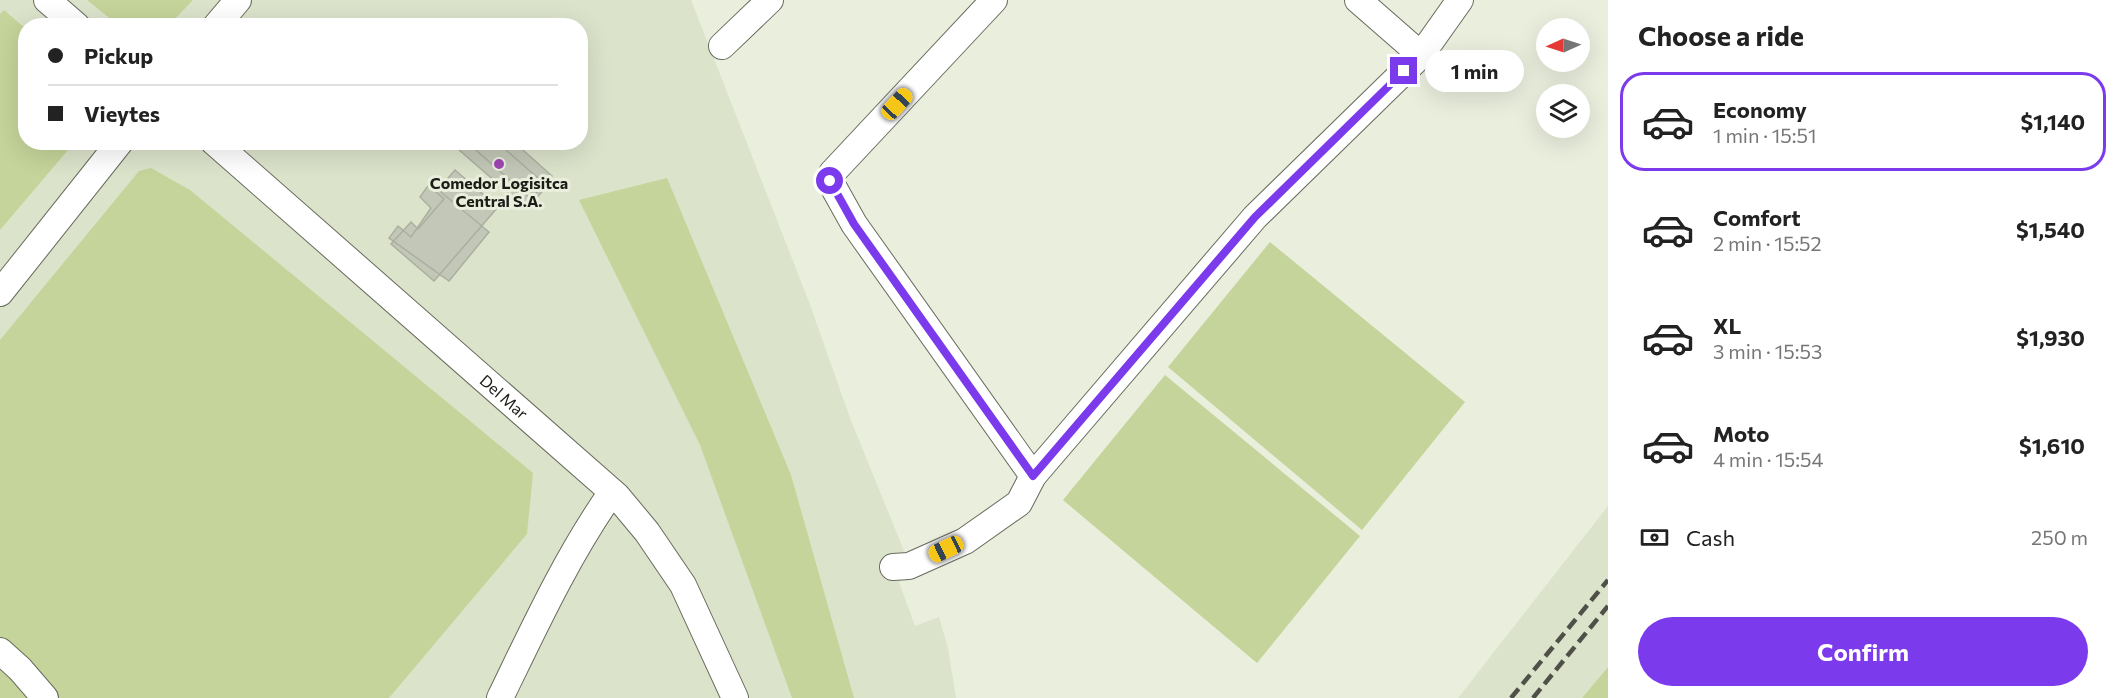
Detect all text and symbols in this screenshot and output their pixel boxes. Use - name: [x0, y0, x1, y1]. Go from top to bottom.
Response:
- north arrow: [1536, 18, 1590, 72]
- map controls: [1536, 18, 1590, 138]
- text: Choose a ride: [1638, 19, 1804, 52]
- text: Pickup: [84, 42, 153, 69]
- callout: 1 min: [1425, 50, 1524, 92]
- route end: [1390, 57, 1417, 84]
- text: 1 min: [1451, 59, 1498, 83]
- button: layers: [1536, 84, 1590, 138]
- car: [878, 85, 916, 123]
- icon: car: [1641, 95, 1695, 149]
- text: Economy: [1713, 96, 1807, 123]
- text: Vieytes: [84, 100, 160, 127]
- text: $1,140: [2020, 108, 2085, 135]
- text: 1 min · 15:51: [1713, 123, 1817, 147]
- marker: Comedor Logisitca Central S.A.: [492, 157, 506, 171]
- route start: [816, 167, 843, 194]
- place label: Comedor Logisitca Central S.A.: [430, 173, 568, 210]
- icon: car: [1641, 203, 1695, 257]
- text: Comfort: [1713, 204, 1801, 231]
- text: $1,540: [2016, 216, 2085, 243]
- text: 2 min · 15:52: [1713, 231, 1822, 255]
- icon: car: [1641, 311, 1695, 365]
- text: XL: [1713, 312, 1741, 339]
- text: $1,930: [2016, 324, 2085, 351]
- text: 3 min · 15:53: [1713, 339, 1822, 363]
- street label: Del Mar: [477, 370, 533, 423]
- icon: car: [1641, 419, 1695, 473]
- text: Moto: [1713, 420, 1769, 447]
- text: $1,610: [2019, 432, 2085, 459]
- text: 4 min · 15:54: [1713, 447, 1824, 471]
- icon: cash: [1638, 521, 1671, 554]
- text: Cash: [1686, 524, 1735, 551]
- text: 250 m: [2031, 525, 2088, 549]
- car: [926, 533, 966, 565]
- button: Confirm: [1638, 617, 2088, 686]

